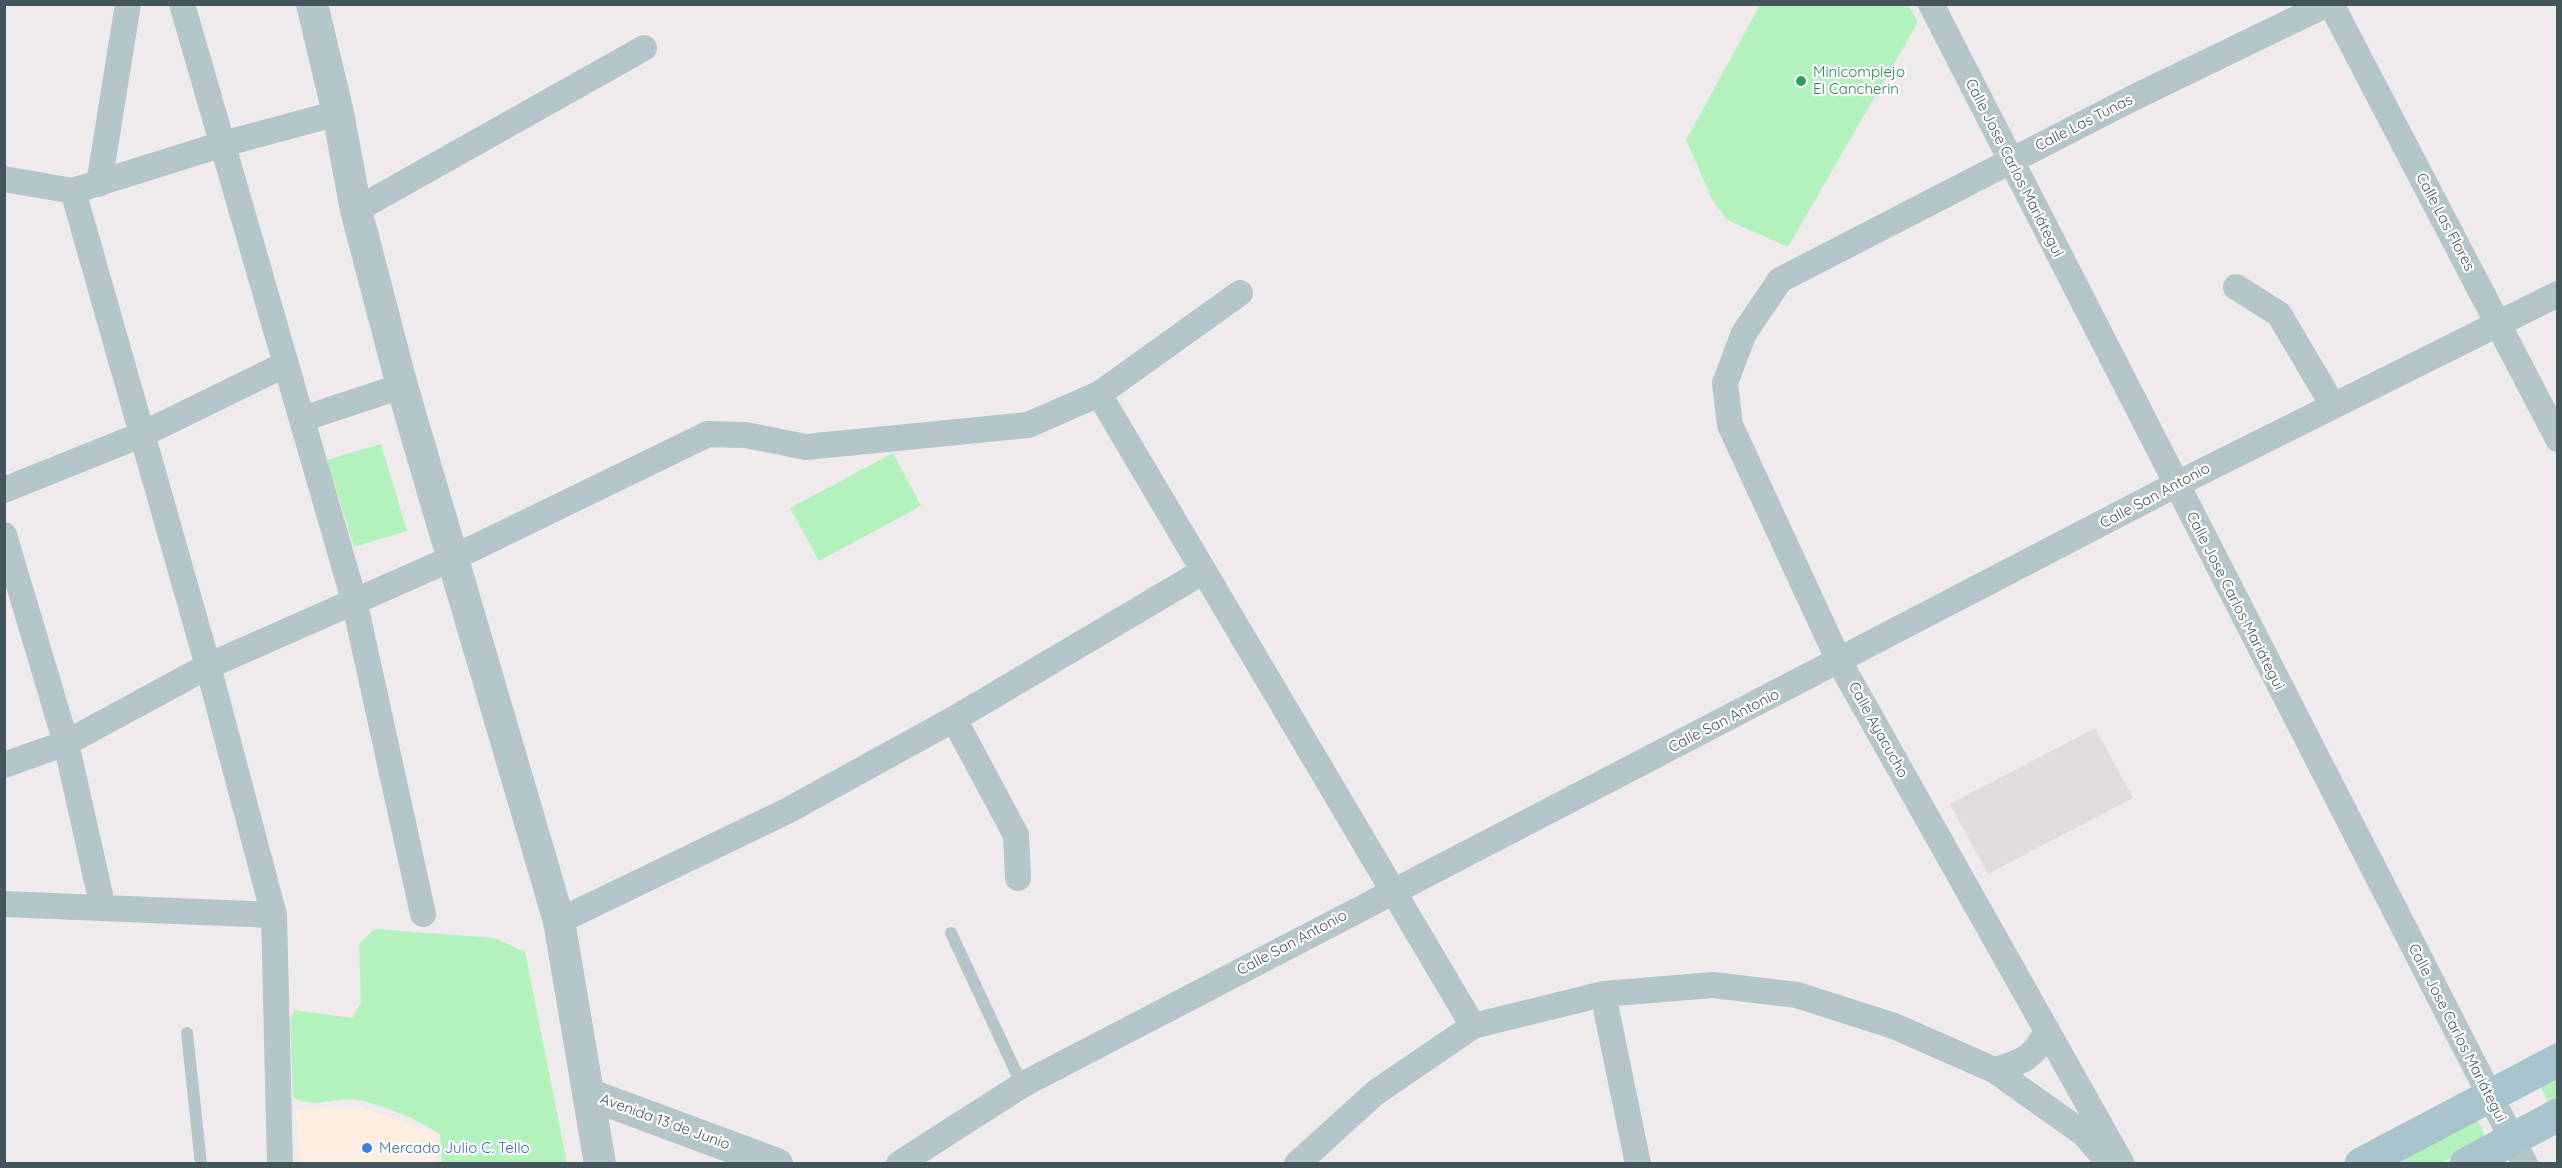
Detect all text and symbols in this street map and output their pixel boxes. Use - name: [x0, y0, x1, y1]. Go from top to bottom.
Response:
- place label: Minicomplejo El Cancherin: [1813, 63, 1905, 98]
- marker: Minicomplejo El Cancherin: [1794, 74, 1808, 88]
- street label: Calle Jose Carlos Mariátegui: [1961, 76, 2067, 260]
- street label: Calle Las Tunas: [2032, 91, 2136, 155]
- street label: Calle Las Flores: [2412, 170, 2478, 274]
- street label: Calle San Antonio: [2097, 459, 2213, 533]
- street label: Calle Jose Carlos Mariátegui: [2182, 509, 2288, 693]
- street label: Calle Ayacucho: [1844, 679, 1912, 781]
- street label: Calle San Antonio: [1666, 685, 1782, 757]
- street label: Calle San Antonio: [1234, 906, 1350, 980]
- street label: Calle Jose Carlos Mariátegui: [2404, 941, 2510, 1125]
- street label: Avenida 13 de Junio: [598, 1090, 732, 1154]
- place label: Mercado Julio C. Tello: [379, 1139, 530, 1157]
- marker: Mercado Julio C. Tello: [360, 1141, 374, 1155]

